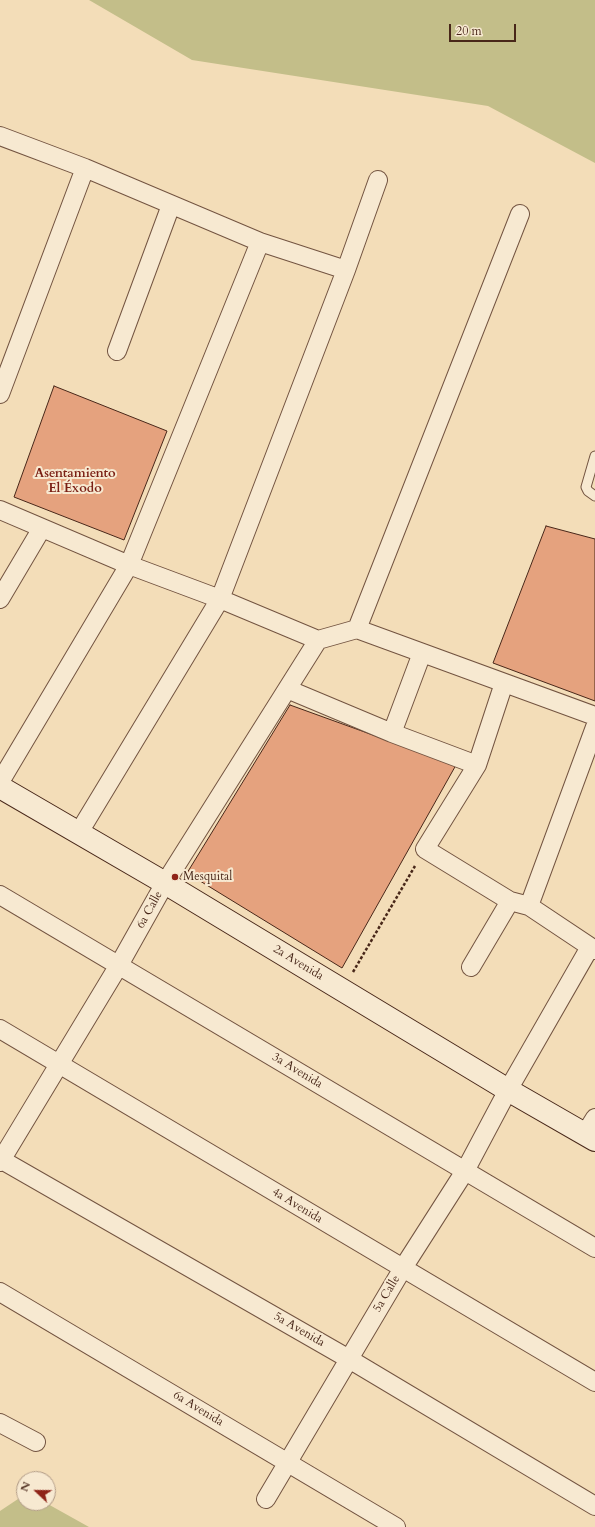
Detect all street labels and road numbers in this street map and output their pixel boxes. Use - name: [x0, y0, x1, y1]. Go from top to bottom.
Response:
- street label: 6a Calle: [134, 889, 166, 931]
- street label: 2a Avenida: [270, 942, 326, 984]
- street label: 3a Avenida: [269, 1050, 325, 1092]
- street label: 4a Avenida: [269, 1185, 325, 1227]
- street label: 5a Calle: [370, 1273, 404, 1315]
- street label: 5a Avenida: [271, 1310, 327, 1350]
- street label: 6a Avenida: [170, 1388, 226, 1430]

